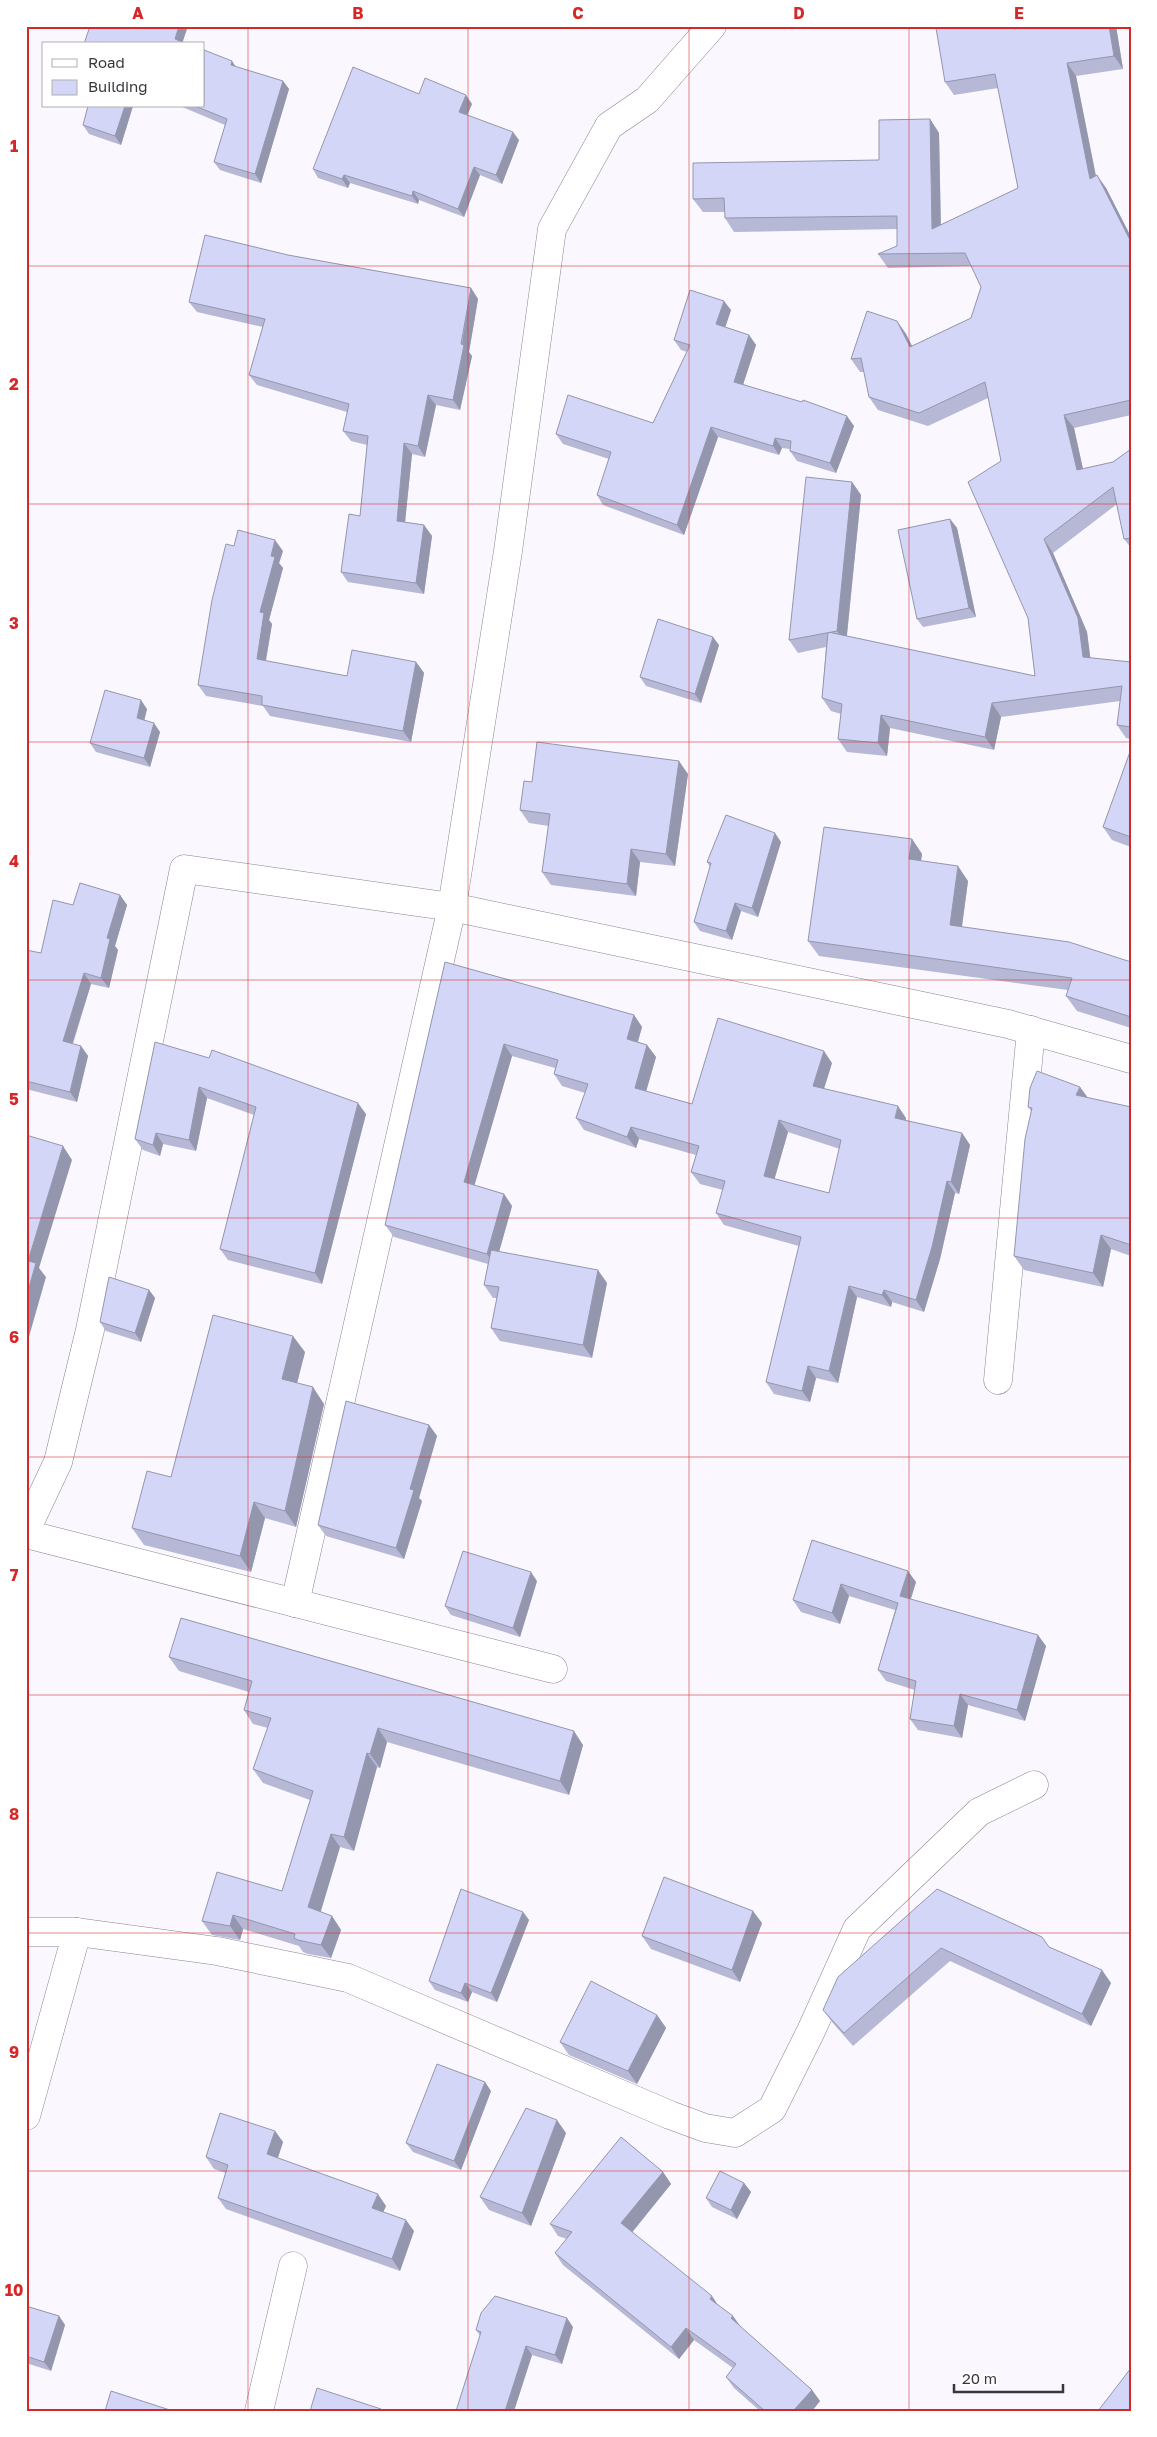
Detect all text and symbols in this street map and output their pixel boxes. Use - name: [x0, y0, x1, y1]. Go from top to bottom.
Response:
- text: A: [132, 3, 144, 23]
- text: B: [352, 3, 364, 23]
- text: C: [572, 3, 584, 23]
- text: D: [793, 3, 805, 23]
- text: E: [1014, 3, 1024, 23]
- legend: [42, 42, 205, 108]
- text: Road: [88, 53, 125, 71]
- text: Building: [88, 77, 148, 95]
- text: 1: [10, 136, 18, 156]
- text: 2: [9, 374, 19, 394]
- text: 3: [9, 613, 19, 633]
- text: 4: [9, 851, 19, 871]
- text: 5: [9, 1089, 19, 1109]
- text: 6: [9, 1327, 19, 1347]
- text: 7: [10, 1565, 19, 1585]
- text: 8: [9, 1804, 19, 1824]
- text: 9: [9, 2042, 19, 2062]
- text: 10: [5, 2280, 23, 2300]
- scale bar: [954, 2362, 1063, 2394]
- text: 20 m: [962, 2369, 997, 2387]

